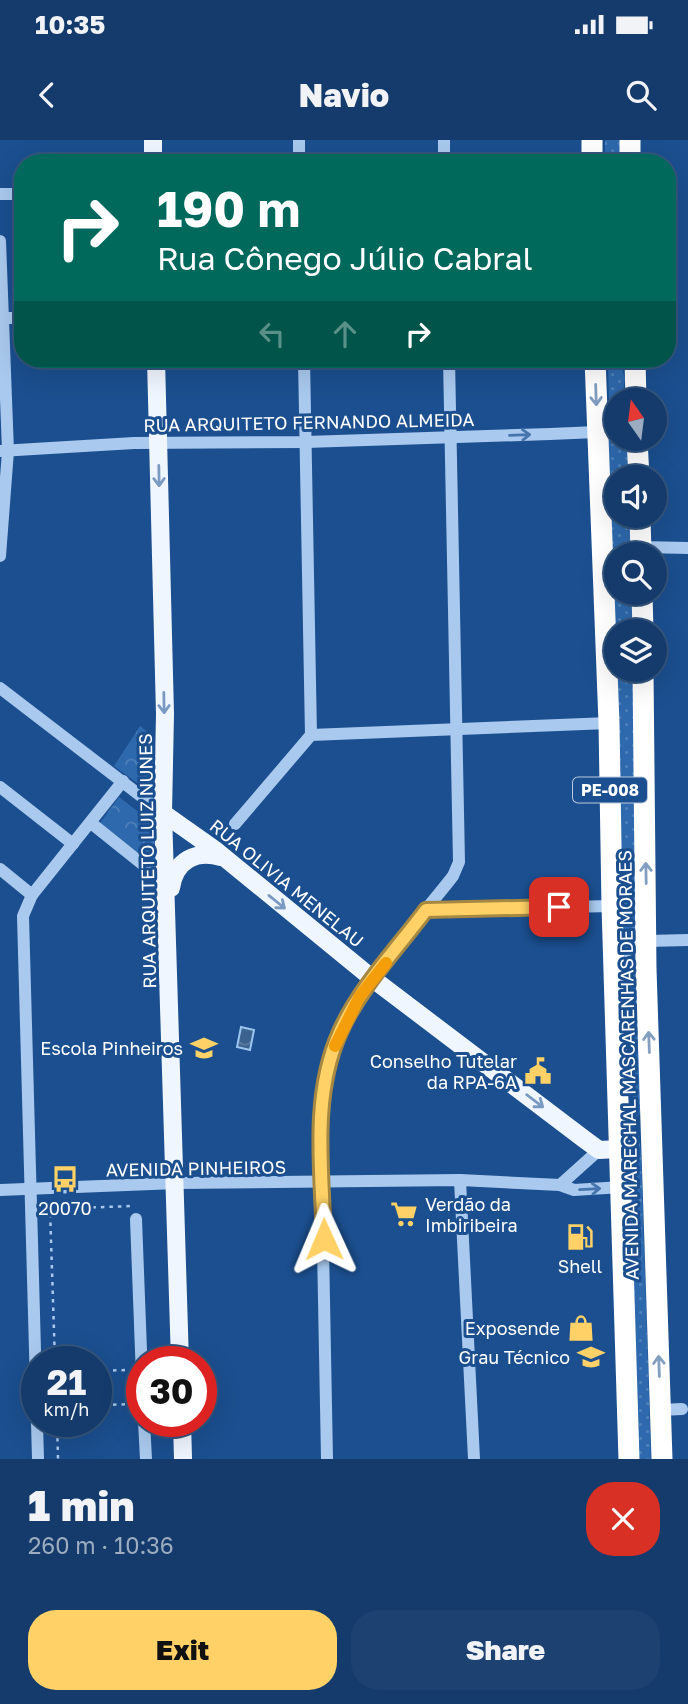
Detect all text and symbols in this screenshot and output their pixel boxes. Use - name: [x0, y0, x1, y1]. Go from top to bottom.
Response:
- text: 10:35: [35, 9, 105, 40]
- icon: back: [28, 76, 66, 114]
- text: Navio: [299, 76, 389, 114]
- icon: search: [622, 76, 660, 114]
- text: 190 m: [157, 179, 300, 238]
- icon: right: [42, 182, 133, 273]
- text: Rua Cônego Júlio Cabral: [157, 239, 533, 277]
- icon: left: [253, 315, 291, 353]
- icon: ahead: [326, 315, 364, 353]
- icon: right: [399, 315, 437, 353]
- one-way arrow: [589, 383, 602, 406]
- north arrow: [604, 388, 667, 452]
- map controls: [604, 388, 667, 682]
- street label: RUA ARQUITETO FERNANDO ALMEIDA: [143, 408, 475, 436]
- one-way arrow: [508, 429, 531, 442]
- one-way arrow: [152, 464, 165, 487]
- button: sound: [604, 465, 667, 528]
- button: search: [604, 542, 667, 605]
- button: layers: [604, 619, 667, 682]
- one-way arrow: [158, 692, 171, 715]
- street label: RUA ARQUITETO LUIZ NUNES: [134, 733, 160, 989]
- road number: PE-008: [573, 778, 647, 803]
- street label: RUA OLIVIA MENELAU: [206, 814, 368, 952]
- street label: AVENIDA MARECHAL MASCARENHAS DE MORAES: [613, 850, 643, 1280]
- one-way arrow: [639, 862, 653, 885]
- pin: [529, 877, 589, 937]
- icon: arrive: [540, 888, 578, 926]
- one-way arrow: [268, 894, 286, 909]
- one-way arrow: [643, 1031, 656, 1054]
- school or university icon: Escola Pinheiros: [189, 1033, 219, 1063]
- place label: Escola Pinheiros: [40, 1037, 183, 1059]
- place label: Conselho Tutelar da RPA-6A: [370, 1050, 517, 1093]
- public building icon: Conselho Tutelar da RPA-6A: [523, 1056, 553, 1086]
- one-way arrow: [525, 1094, 544, 1108]
- street label: AVENIDA PINHEIROS: [106, 1155, 286, 1181]
- bus stop icon: 20070: [50, 1164, 80, 1194]
- one-way arrow: [579, 1182, 601, 1195]
- place label: Verdão da Imbiribeira: [425, 1193, 518, 1236]
- place label: 20070: [38, 1197, 92, 1219]
- supermarket icon: Verdão da Imbiribeira: [389, 1199, 419, 1229]
- position arrow: [287, 1202, 361, 1276]
- fuel station icon: Shell: [565, 1222, 595, 1252]
- place label: Shell: [558, 1255, 603, 1277]
- shop icon: Exposende: [566, 1313, 596, 1343]
- place label: Exposende: [465, 1317, 560, 1339]
- school or university icon: Grau Técnico: [576, 1342, 606, 1372]
- speed limit sign: 30: [126, 1346, 217, 1437]
- place label: Grau Técnico: [459, 1346, 570, 1368]
- one-way arrow: [652, 1355, 666, 1378]
- text: 21: [47, 1361, 86, 1403]
- text: km/h: [44, 1398, 89, 1420]
- text: 1 min: [28, 1480, 135, 1530]
- button: close: [586, 1482, 660, 1556]
- text: 260 m · 10:36: [28, 1531, 174, 1559]
- button: Exit: [28, 1610, 337, 1690]
- button: Share: [351, 1610, 660, 1690]

